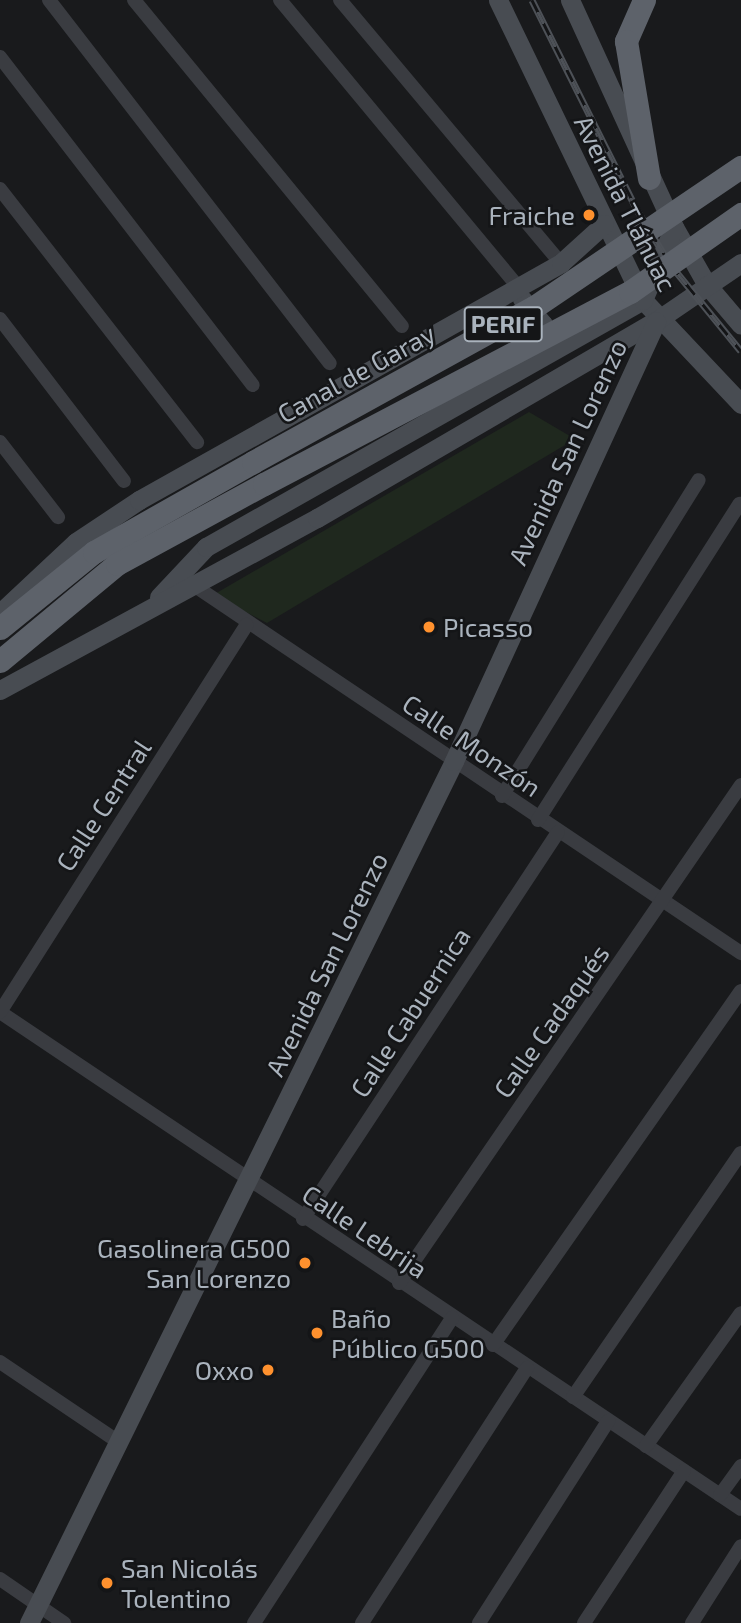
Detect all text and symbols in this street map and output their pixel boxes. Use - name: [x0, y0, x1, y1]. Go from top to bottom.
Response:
- street label: Avenida Tláhuac: [568, 110, 684, 296]
- place label: Fraiche: [488, 199, 575, 231]
- marker: Fraiche: [581, 207, 597, 223]
- road number: PERIF: [463, 304, 543, 344]
- street label: Canal de Garay: [272, 317, 440, 429]
- street label: Avenida San Lorenzo: [501, 334, 633, 570]
- place label: Picasso: [443, 611, 533, 643]
- marker: Picasso: [421, 619, 437, 635]
- street label: Calle Monzón: [397, 687, 547, 803]
- street label: Calle Central: [49, 733, 157, 877]
- street label: Avenida San Lorenzo: [258, 847, 394, 1081]
- street label: Calle Cabuernica: [344, 921, 476, 1103]
- street label: Calle Cadaqués: [487, 939, 615, 1103]
- street label: Calle Lebrija: [297, 1178, 433, 1284]
- place label: Gasolinera G500 San Lorenzo: [97, 1232, 291, 1294]
- marker: Gasolinera G500 San Lorenzo: [297, 1255, 313, 1271]
- place label: Baño Público G500: [331, 1302, 485, 1364]
- marker: Baño Público G500: [309, 1325, 325, 1341]
- place label: Oxxo: [195, 1354, 254, 1386]
- marker: Oxxo: [260, 1362, 276, 1378]
- place label: San Nicolás Tolentino: [121, 1552, 258, 1614]
- marker: San Nicolás Tolentino: [99, 1575, 115, 1591]

